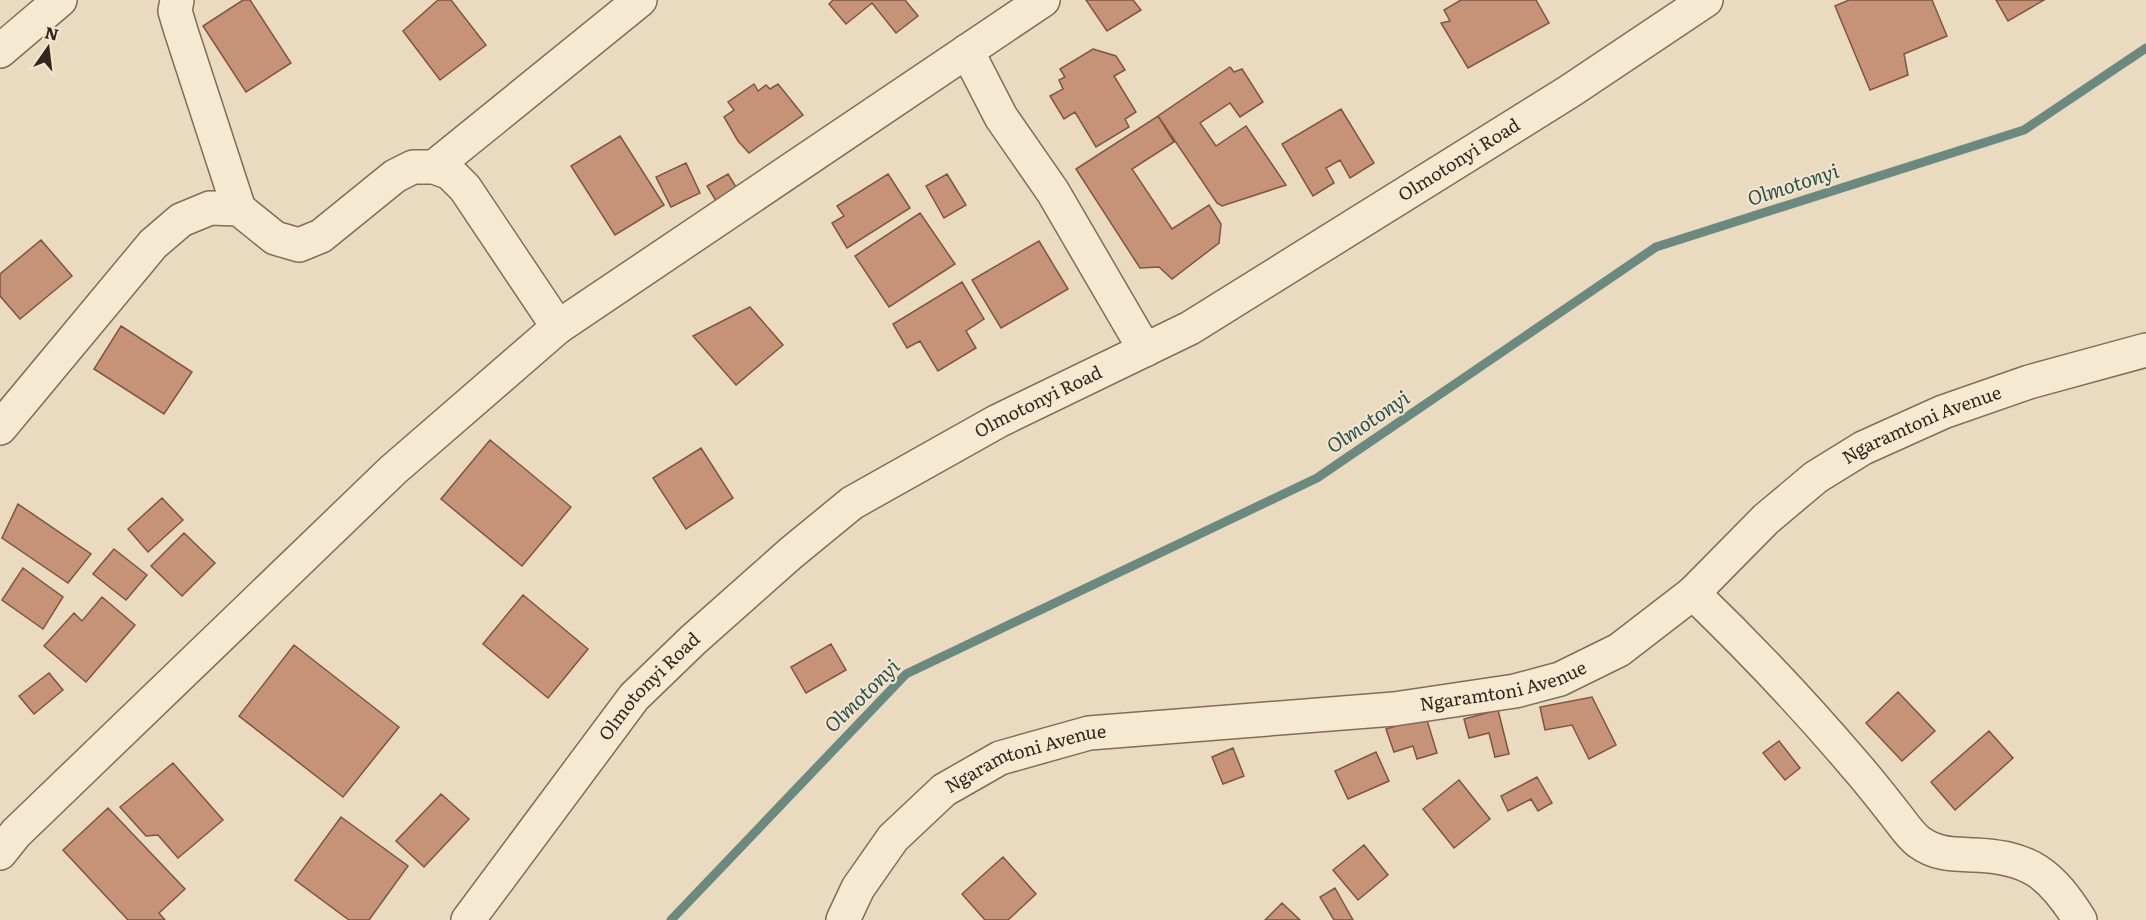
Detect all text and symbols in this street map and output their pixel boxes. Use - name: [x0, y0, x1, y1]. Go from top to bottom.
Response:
- north arrow: [18, 18, 78, 78]
- text: N: [42, 19, 61, 46]
- street label: Olmotonyi Road: [1392, 111, 1525, 207]
- water label: Olmotonyi: [1743, 154, 1842, 212]
- street label: Olmotonyi Road: [969, 358, 1106, 444]
- street label: Ngaramtoni Avenue: [1836, 378, 2004, 470]
- water label: Olmotonyi: [1319, 381, 1415, 459]
- street label: Olmotonyi Road: [591, 625, 705, 746]
- water label: Olmotonyi: [816, 651, 905, 738]
- street label: Ngaramtoni Avenue: [1418, 653, 1591, 717]
- street label: Ngaramtoni Avenue: [939, 717, 1107, 799]

